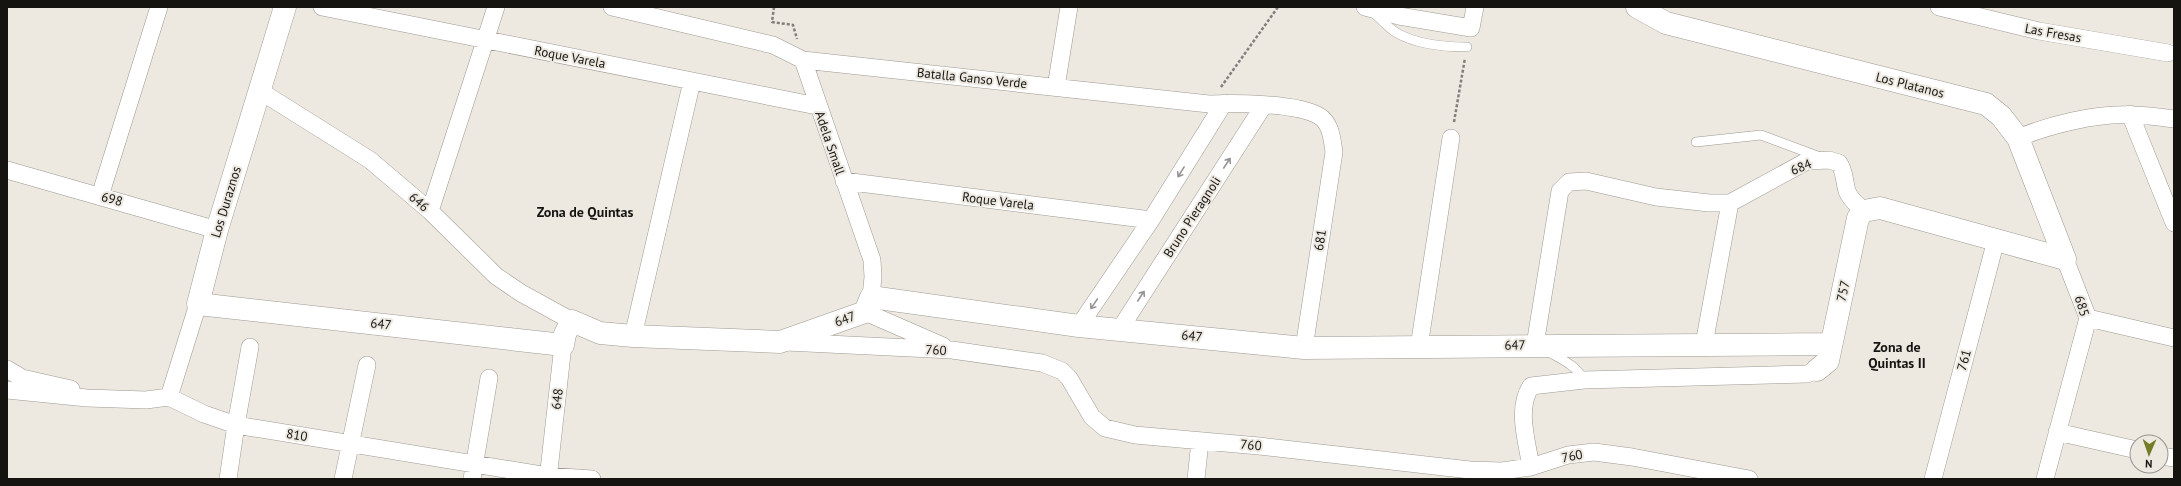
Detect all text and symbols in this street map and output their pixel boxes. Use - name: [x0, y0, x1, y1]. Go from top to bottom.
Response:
- street label: Las Fresas: [2023, 20, 2083, 46]
- street label: Roque Varela: [533, 42, 607, 72]
- street label: Batalla Ganso Verde: [916, 64, 1028, 92]
- street label: Los Platanos: [1874, 68, 1946, 102]
- street label: Adela Small: [811, 109, 849, 177]
- street label: 684: [1788, 155, 1814, 179]
- one-way arrow: [1223, 158, 1231, 169]
- street label: Los Duraznos: [207, 164, 245, 240]
- one-way arrow: [1177, 166, 1185, 177]
- street label: Bruno Pieragnoli: [1160, 173, 1224, 261]
- street label: 698: [99, 188, 125, 210]
- street label: Roque Varela: [961, 188, 1035, 214]
- street label: 646: [405, 189, 433, 215]
- district label: Zona de Quintas: [537, 203, 633, 221]
- street label: 681: [1310, 228, 1330, 252]
- street label: 757: [1832, 279, 1854, 303]
- one-way arrow: [1137, 291, 1145, 302]
- street label: 685: [2071, 293, 2093, 319]
- one-way arrow: [1090, 298, 1098, 309]
- street label: 647: [832, 307, 858, 331]
- street label: 647: [370, 314, 392, 334]
- street label: 647: [1181, 326, 1203, 346]
- street label: 647: [1504, 336, 1526, 354]
- district label: Zona de Quintas II: [1868, 338, 1926, 372]
- street label: 760: [925, 341, 947, 359]
- street label: 761: [1953, 348, 1975, 372]
- street label: 648: [547, 387, 567, 411]
- street label: 810: [285, 425, 309, 445]
- north arrow: [2129, 434, 2169, 474]
- street label: 760: [1240, 436, 1262, 454]
- street label: 760: [1560, 446, 1584, 466]
- text: N: [2145, 457, 2153, 471]

